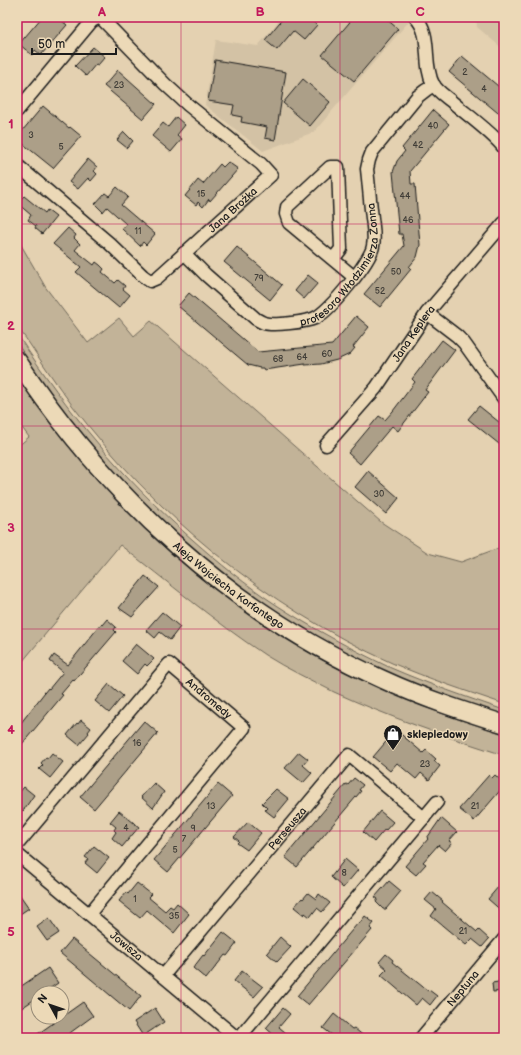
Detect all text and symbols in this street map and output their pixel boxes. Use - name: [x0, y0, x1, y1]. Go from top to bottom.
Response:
- text: A: [97, 4, 106, 20]
- text: B: [255, 4, 265, 20]
- text: C: [415, 4, 425, 20]
- scale bar: [32, 30, 116, 56]
- text: 50 m: [38, 37, 65, 52]
- house number: 2: [462, 67, 468, 78]
- house number: 23: [114, 80, 125, 91]
- house number: 4: [481, 84, 487, 95]
- text: 1: [8, 116, 14, 132]
- house number: 40: [428, 121, 438, 132]
- house number: 3: [28, 130, 34, 141]
- house number: 42: [413, 140, 424, 151]
- house number: 5: [58, 142, 64, 153]
- street label: Jana Brożka: [205, 184, 260, 235]
- house number: 15: [197, 189, 205, 200]
- house number: 44: [400, 191, 411, 202]
- street label: profesora Włodzimierza Zonna: [299, 202, 380, 328]
- house number: 46: [403, 215, 414, 226]
- house number: 11: [135, 226, 141, 237]
- house number: 50: [391, 267, 401, 278]
- house number: 79: [254, 273, 264, 284]
- house number: 52: [375, 286, 386, 297]
- street label: Jana Keplera: [389, 302, 437, 364]
- text: 2: [7, 318, 15, 334]
- house number: 60: [322, 349, 332, 360]
- house number: 64: [297, 352, 308, 363]
- house number: 68: [273, 354, 283, 365]
- house number: 30: [374, 489, 384, 500]
- text: 3: [7, 520, 15, 536]
- street label: Aleja Wojciecha Korfantego: [171, 539, 287, 631]
- street label: Andromedy: [183, 675, 235, 721]
- text: 4: [7, 722, 15, 738]
- shop icon: sklepledowy: [382, 723, 404, 751]
- place label: sklepledowy: [407, 728, 468, 741]
- house number: 16: [133, 738, 142, 749]
- house number: 23: [420, 759, 431, 770]
- house number: 13: [206, 801, 216, 812]
- house number: 21: [471, 801, 479, 812]
- street label: Perseusza: [266, 804, 309, 852]
- house number: 4: [123, 823, 129, 834]
- house number: 9: [190, 823, 196, 834]
- house number: 7: [182, 834, 187, 845]
- house number: 5: [172, 845, 178, 856]
- house number: 8: [341, 868, 347, 879]
- house number: 1: [133, 894, 137, 905]
- house number: 35: [169, 911, 179, 922]
- text: 5: [7, 924, 15, 940]
- house number: 21: [459, 926, 467, 937]
- street label: Jowisza: [108, 928, 146, 963]
- street label: Neptuna: [444, 968, 482, 1009]
- north arrow: [30, 985, 70, 1025]
- text: N: [35, 992, 50, 1006]

